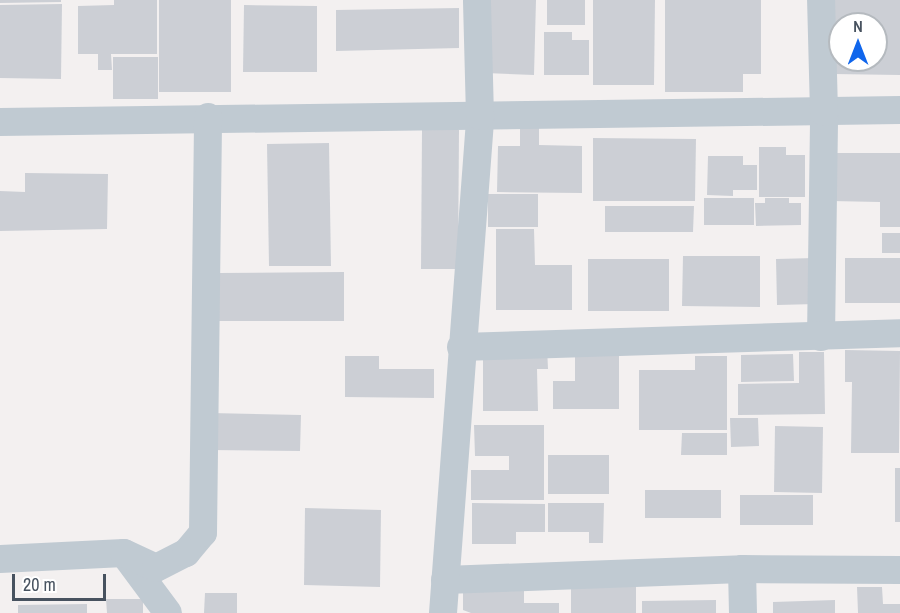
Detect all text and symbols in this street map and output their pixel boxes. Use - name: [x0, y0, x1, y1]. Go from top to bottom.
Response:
- north arrow: [828, 12, 888, 72]
- text: N: [853, 15, 863, 37]
- scale bar: [15, 562, 110, 600]
- text: 20 m: [23, 572, 56, 597]

